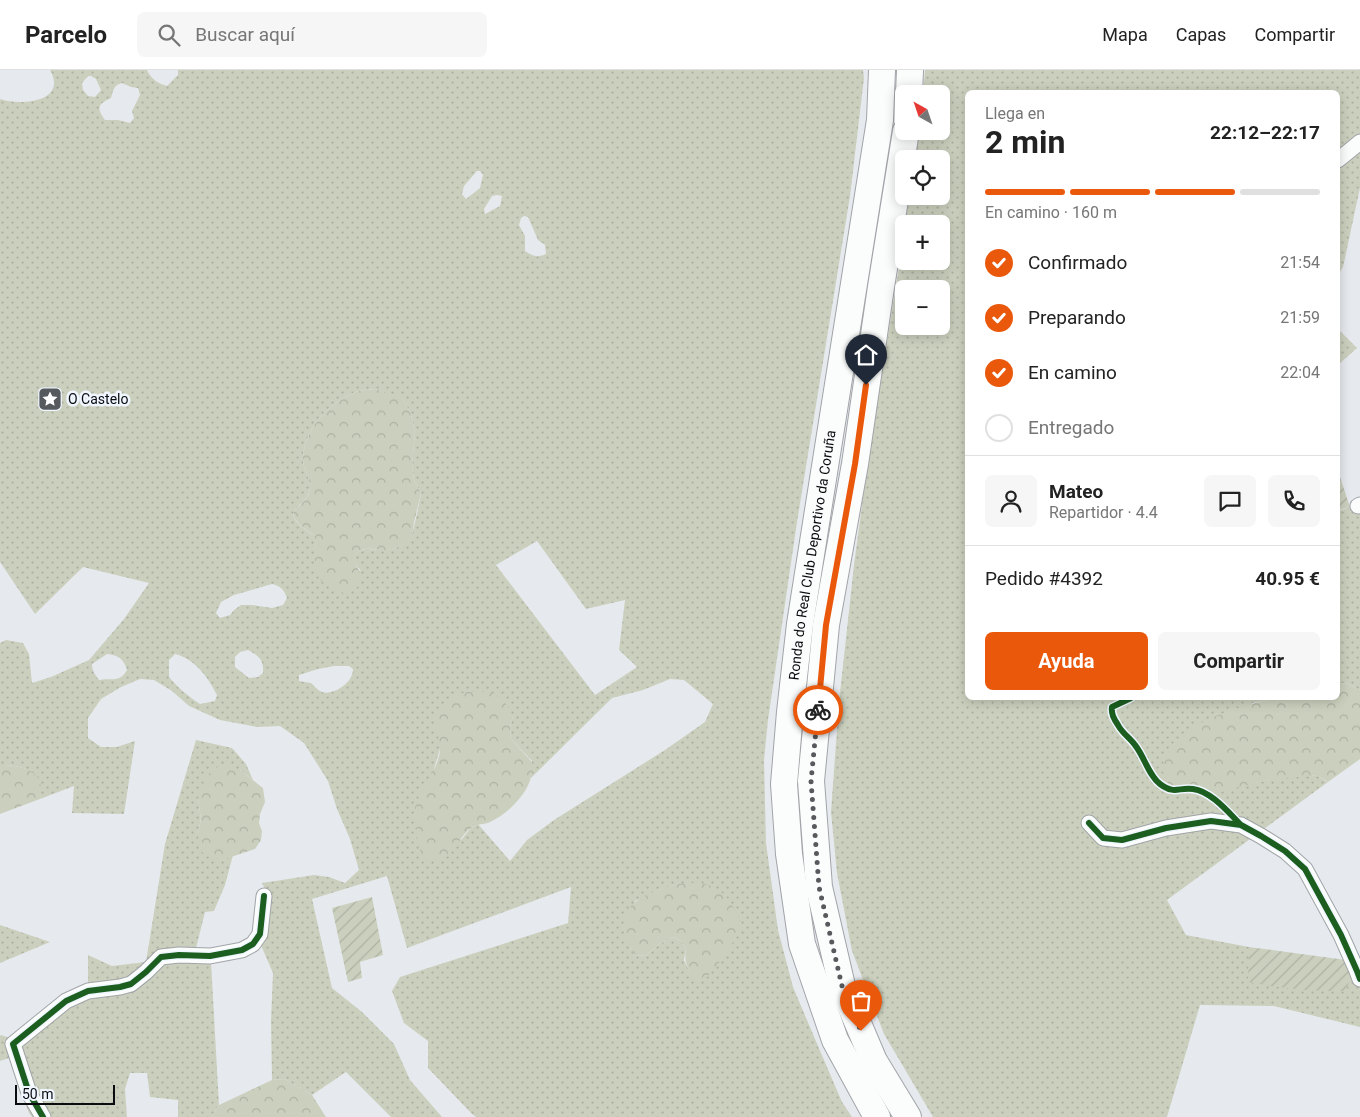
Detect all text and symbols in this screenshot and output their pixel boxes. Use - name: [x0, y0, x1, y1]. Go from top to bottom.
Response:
- search box: [137, 12, 487, 57]
- text: Parcelo: [25, 21, 107, 49]
- icon: search: [155, 21, 183, 49]
- text: Buscar aquí: [195, 23, 295, 46]
- text: Mapa: [1102, 24, 1148, 45]
- text: Capas: [1176, 24, 1226, 45]
- text: Compartir: [1254, 24, 1335, 45]
- north arrow: [895, 85, 950, 140]
- map controls: [895, 85, 950, 335]
- text: Llega en: [985, 104, 1045, 123]
- text: 22:12–22:17: [1210, 121, 1320, 144]
- text: 2 min: [985, 123, 1065, 161]
- button: locate: [895, 150, 950, 205]
- text: En camino · 160 m: [985, 203, 1117, 222]
- button: +: [895, 215, 950, 270]
- icon: check: [985, 249, 1013, 277]
- text: Confirmado: [1028, 251, 1127, 274]
- text: 21:54: [1280, 253, 1320, 272]
- button: −: [895, 280, 950, 335]
- icon: check: [985, 304, 1013, 332]
- text: Preparando: [1028, 306, 1126, 329]
- text: 21:59: [1280, 308, 1320, 327]
- pin: [845, 334, 887, 385]
- icon: home: [852, 341, 880, 369]
- icon: check: [985, 359, 1013, 387]
- text: En camino: [1028, 361, 1117, 384]
- text: 22:04: [1280, 363, 1320, 382]
- place icon: O Castelo: [37, 386, 63, 412]
- place label: O Castelo: [68, 391, 128, 407]
- text: Entregado: [1028, 416, 1114, 439]
- street label: Ronda do Real Club Deportivo da Coruña: [786, 429, 839, 681]
- button: person: [985, 475, 1037, 527]
- button: chat: [1204, 475, 1256, 527]
- button: phone: [1268, 475, 1320, 527]
- text: Mateo: [1049, 480, 1103, 503]
- text: Repartidor · 4.4: [1049, 503, 1158, 522]
- text: Pedido #4392: [985, 567, 1103, 590]
- text: 40.95 €: [1255, 567, 1320, 590]
- button: Ayuda: [985, 632, 1148, 690]
- button: Compartir: [1158, 632, 1320, 690]
- courier: [793, 685, 843, 735]
- icon: bike: [804, 696, 832, 724]
- pin: [840, 980, 882, 1031]
- icon: bag: [847, 987, 875, 1015]
- scale bar: [15, 1082, 115, 1105]
- text: 50 m: [22, 1086, 54, 1102]

